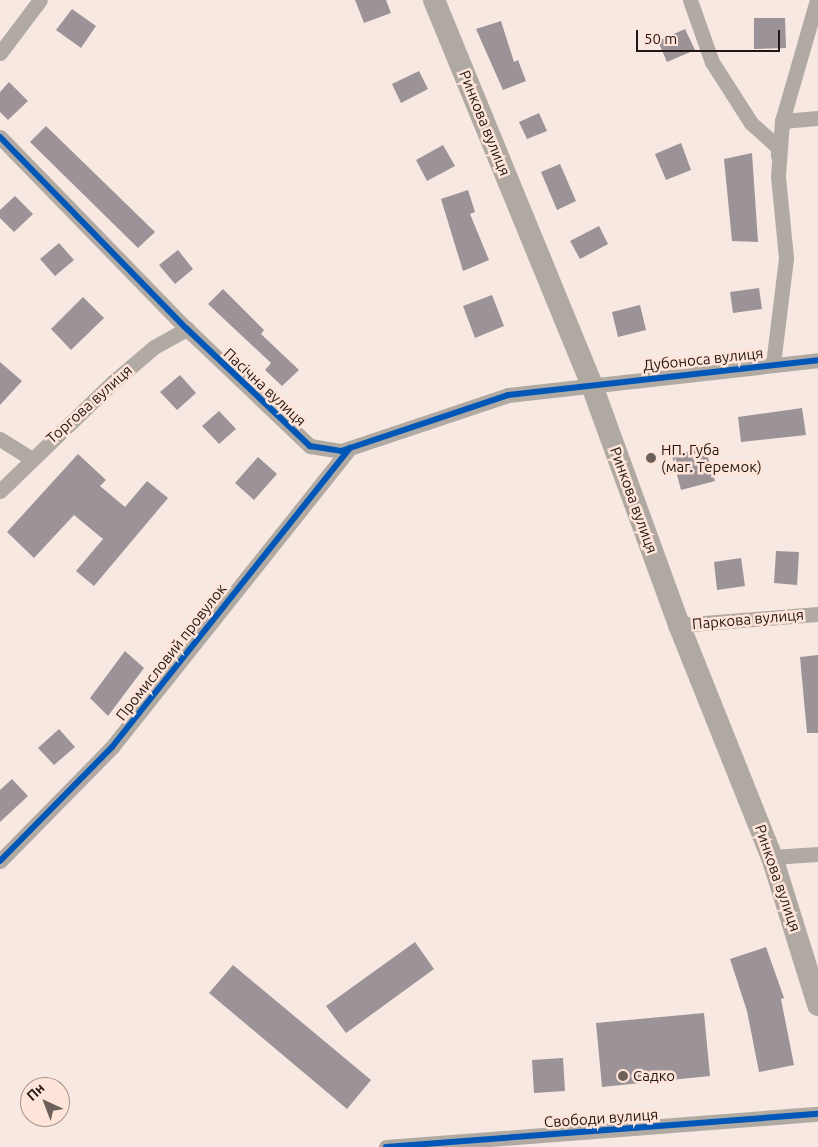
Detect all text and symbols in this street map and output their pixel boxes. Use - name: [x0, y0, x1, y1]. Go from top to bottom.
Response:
- scale bar: [638, 20, 782, 52]
- text: 50 m: [644, 30, 677, 47]
- street label: Ринкова вулиця: [456, 68, 514, 178]
- street label: Пасічна вулиця: [220, 344, 310, 430]
- street label: Дубоноса вулиця: [642, 344, 764, 374]
- street label: Торгова вулиця: [42, 361, 136, 447]
- place label: НП. Губа (маг. Теремок): [661, 440, 762, 475]
- street label: Ринкова вулиця: [606, 444, 662, 556]
- marker: НП. Губа (маг. Теремок): [645, 452, 657, 464]
- street label: Промисловий провулок: [112, 580, 230, 724]
- street label: Паркова вулиця: [691, 605, 805, 633]
- street label: Ринкова вулиця: [751, 822, 805, 934]
- place label: Садко: [633, 1067, 675, 1085]
- marker: Садко: [617, 1070, 629, 1082]
- north arrow: [20, 1077, 70, 1127]
- text: Пн: [23, 1080, 48, 1104]
- street label: Свободи вулиця: [543, 1105, 659, 1131]

